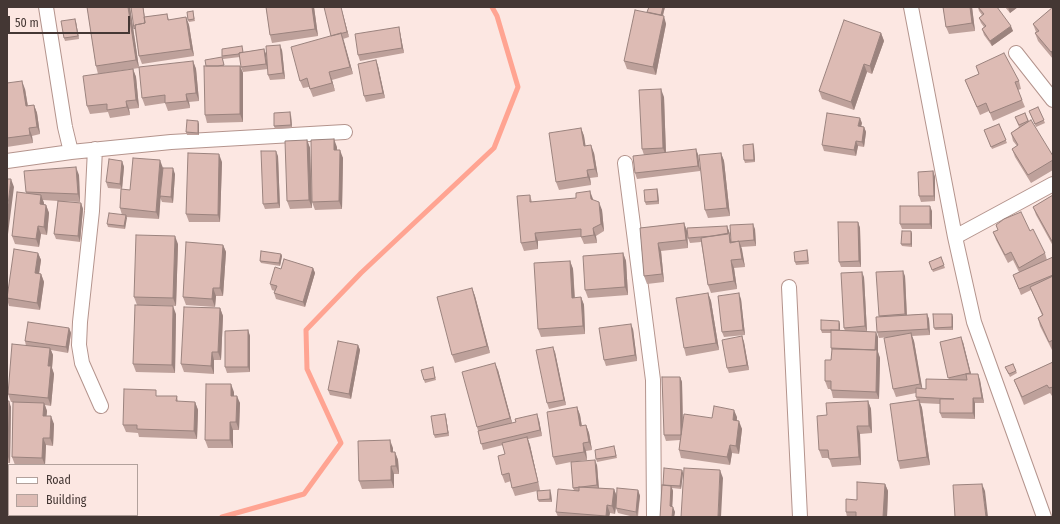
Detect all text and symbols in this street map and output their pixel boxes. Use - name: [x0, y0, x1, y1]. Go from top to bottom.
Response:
- scale bar: [10, 8, 132, 34]
- text: 50 m: [15, 16, 39, 30]
- legend: [8, 464, 138, 516]
- text: Road: [46, 473, 71, 487]
- text: Building: [46, 493, 86, 507]

